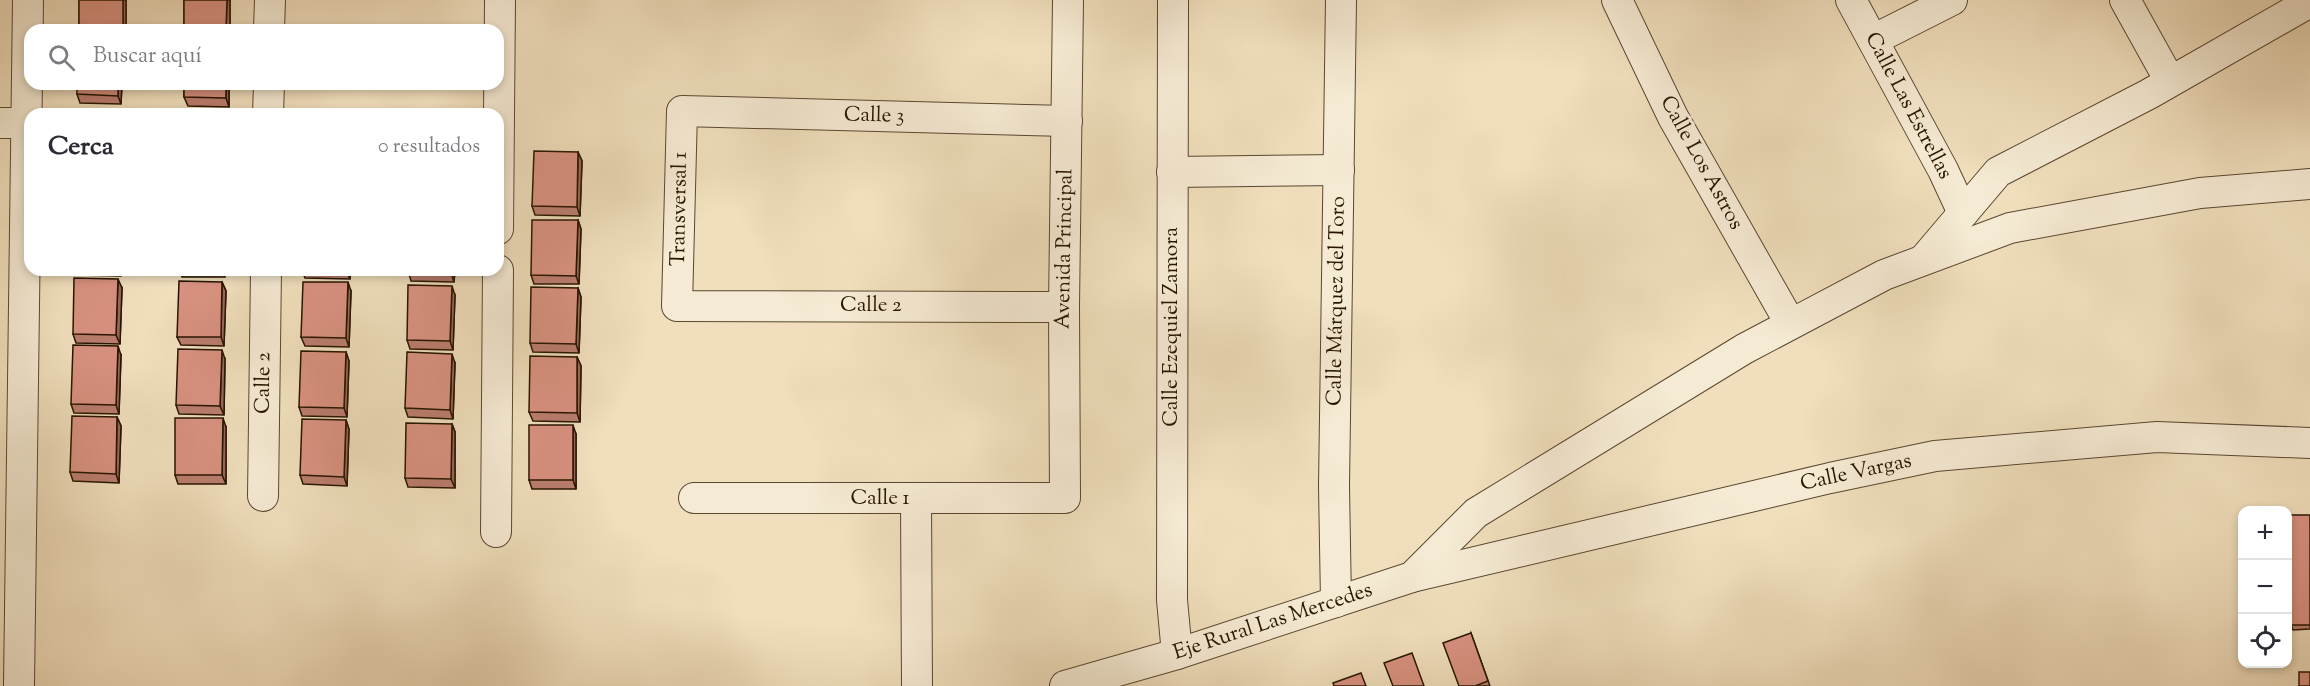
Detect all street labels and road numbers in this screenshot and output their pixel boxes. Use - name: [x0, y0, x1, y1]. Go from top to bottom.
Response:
- street label: Calle Las Estrellas: [1857, 27, 1959, 185]
- street label: Calle Los Astros: [1652, 91, 1750, 235]
- street label: Calle 3: [843, 100, 905, 132]
- street label: Transversal 1: [664, 151, 696, 267]
- street label: Avenida Principal: [1049, 168, 1081, 330]
- street label: Calle Márquez del Toro: [1320, 196, 1354, 406]
- street label: Calle Ezequiel Zamora: [1157, 227, 1187, 427]
- street label: Calle 2: [840, 291, 902, 321]
- street label: Calle 2: [248, 352, 280, 414]
- street label: Calle Vargas: [1798, 447, 1914, 499]
- street label: Calle 1: [850, 484, 910, 514]
- street label: Eje Rural Las Mercedes: [1169, 576, 1377, 668]

